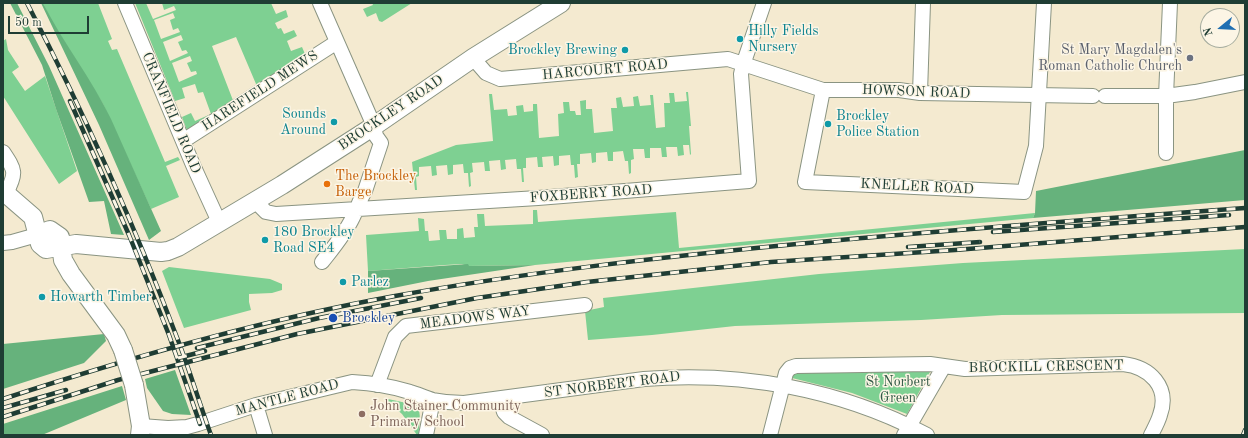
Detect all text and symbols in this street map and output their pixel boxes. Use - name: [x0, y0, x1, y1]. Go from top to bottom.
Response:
- scale bar: [10, 8, 91, 34]
- north arrow: [1200, 8, 1240, 48]
- text: 50 m: [15, 17, 42, 29]
- place label: Hilly Fields Nursery: [748, 23, 819, 56]
- text: N: [1203, 26, 1216, 37]
- marker: Hilly Fields Nursery: [735, 34, 745, 44]
- place label: Brockley Brewing: [508, 42, 617, 58]
- place label: St Mary Magdalen's Roman Catholic Church: [1038, 42, 1182, 74]
- marker: Brockley Brewing: [620, 45, 630, 55]
- street label: HAREFIELD MEWS: [199, 47, 321, 135]
- street label: CRANFIELD ROAD: [138, 50, 204, 176]
- marker: St Mary Magdalen's Roman Catholic Church: [1185, 53, 1195, 63]
- street label: HARCOURT ROAD: [542, 56, 668, 84]
- street label: BROCKLEY ROAD: [335, 72, 447, 154]
- street label: HOWSON ROAD: [862, 82, 970, 102]
- place label: Sounds Around: [280, 106, 326, 138]
- place label: Brockley Police Station: [836, 108, 919, 140]
- marker: Sounds Around: [329, 117, 339, 127]
- marker: Brockley Police Station: [823, 119, 833, 129]
- place label: The Brockley Barge: [335, 168, 416, 200]
- street label: KNELLER ROAD: [860, 176, 974, 198]
- marker: The Brockley Barge: [322, 179, 332, 189]
- street label: FOXBERRY ROAD: [529, 181, 653, 207]
- place label: 180 Brockley Road SE4: [273, 224, 355, 256]
- marker: 180 Brockley Road SE4: [260, 235, 270, 245]
- place label: Parlez: [351, 274, 389, 290]
- marker: Parlez: [338, 277, 348, 287]
- place label: Howarth Timber: [50, 289, 151, 305]
- marker: Howarth Timber: [37, 292, 47, 302]
- street label: MEADOWS WAY: [419, 303, 531, 333]
- place label: Brockley: [342, 310, 395, 326]
- marker: Brockley: [327, 312, 339, 324]
- street label: BROCKILL CRESCENT: [968, 357, 1124, 377]
- street label: ST NORBERT ROAD: [543, 368, 681, 402]
- park label: St Norbert Green: [865, 374, 931, 406]
- street label: MANTLE ROAD: [233, 376, 341, 420]
- place label: John Stainer Community Primary School: [370, 398, 521, 430]
- marker: John Stainer Community Primary School: [357, 409, 367, 419]

